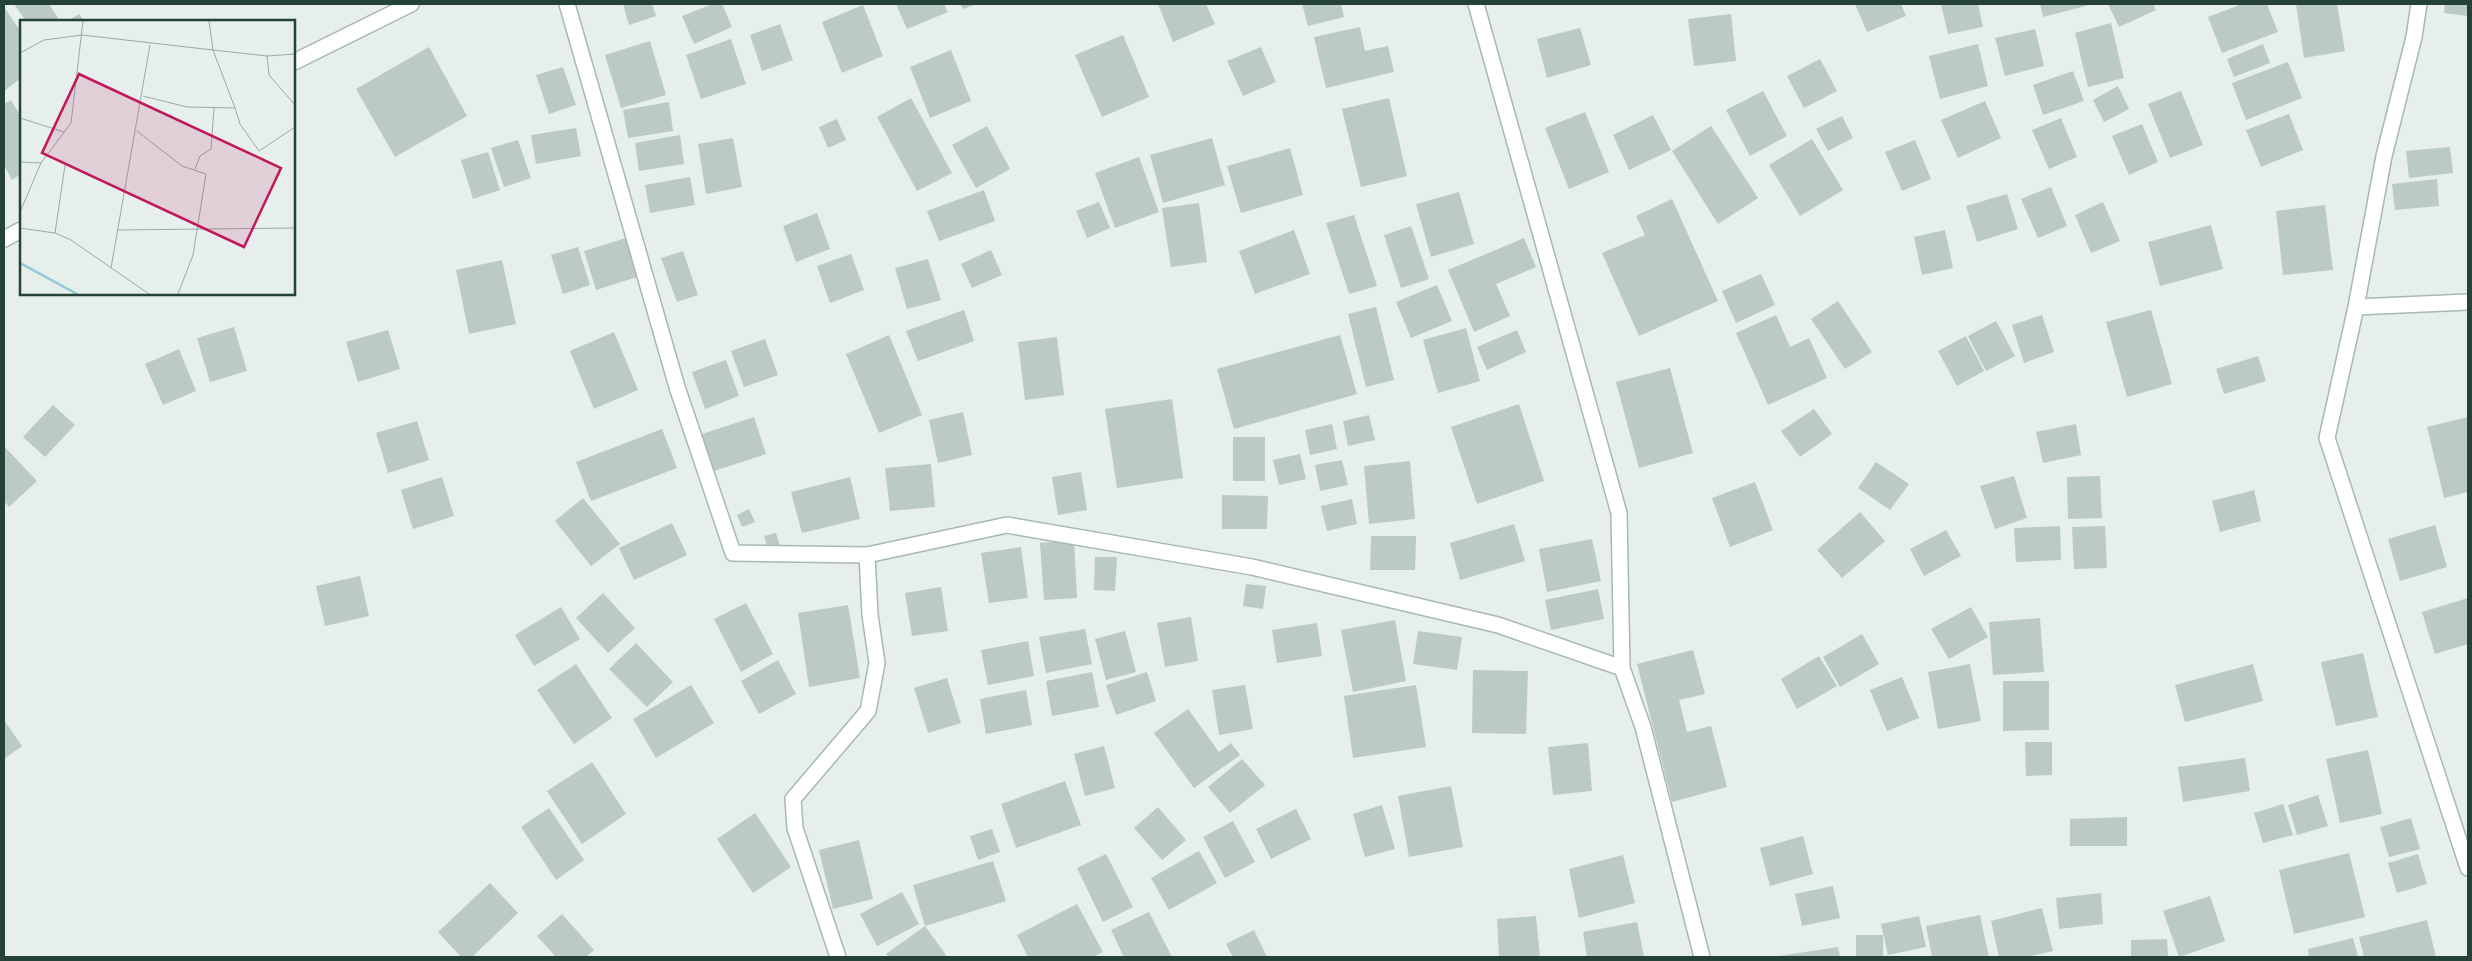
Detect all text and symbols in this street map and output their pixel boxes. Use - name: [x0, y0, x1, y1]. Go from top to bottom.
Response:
- inset map: [20, 20, 295, 295]

